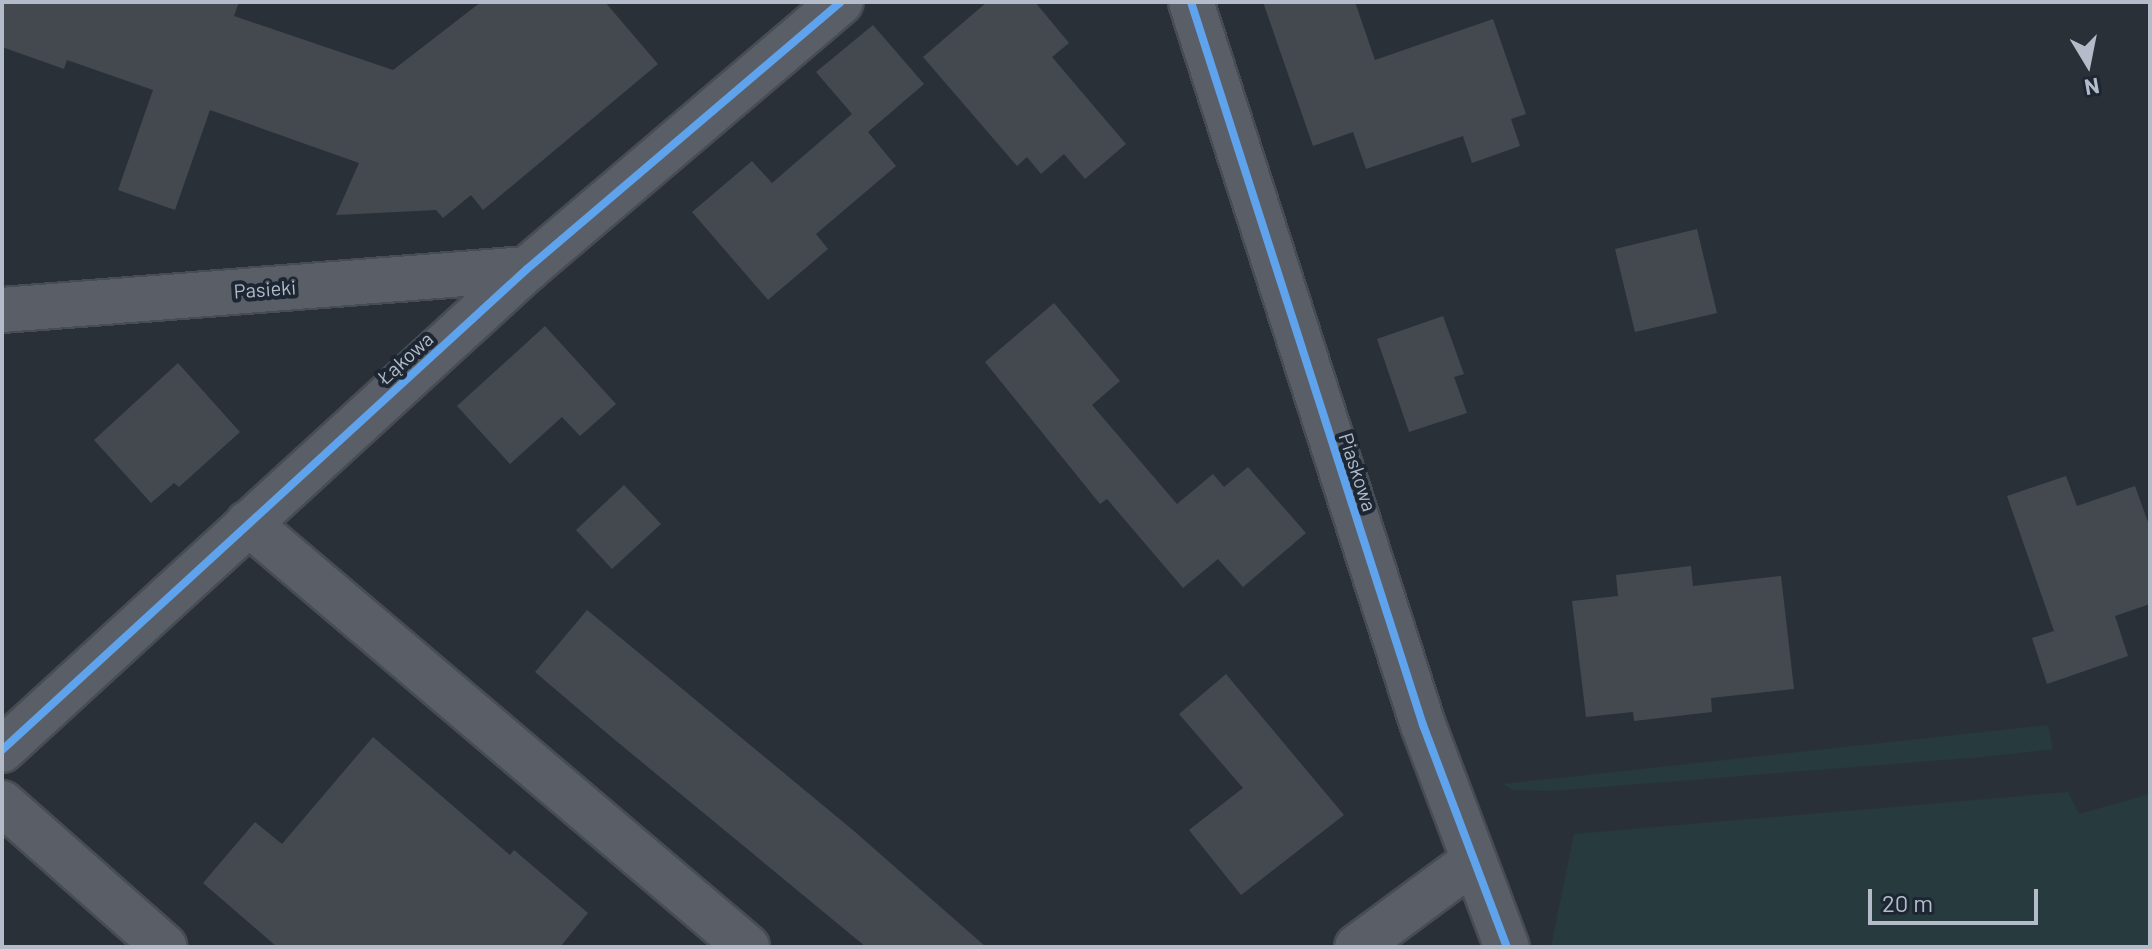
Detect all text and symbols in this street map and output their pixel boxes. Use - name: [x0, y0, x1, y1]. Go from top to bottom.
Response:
- north arrow: [2048, 24, 2128, 104]
- text: N: [2083, 74, 2102, 102]
- street label: Pasieki: [233, 275, 297, 303]
- street label: Łąkowa: [372, 327, 438, 389]
- street label: Piaskowa: [1334, 430, 1382, 514]
- scale bar: [1872, 873, 2042, 923]
- text: 20 m: [1882, 888, 1933, 917]

